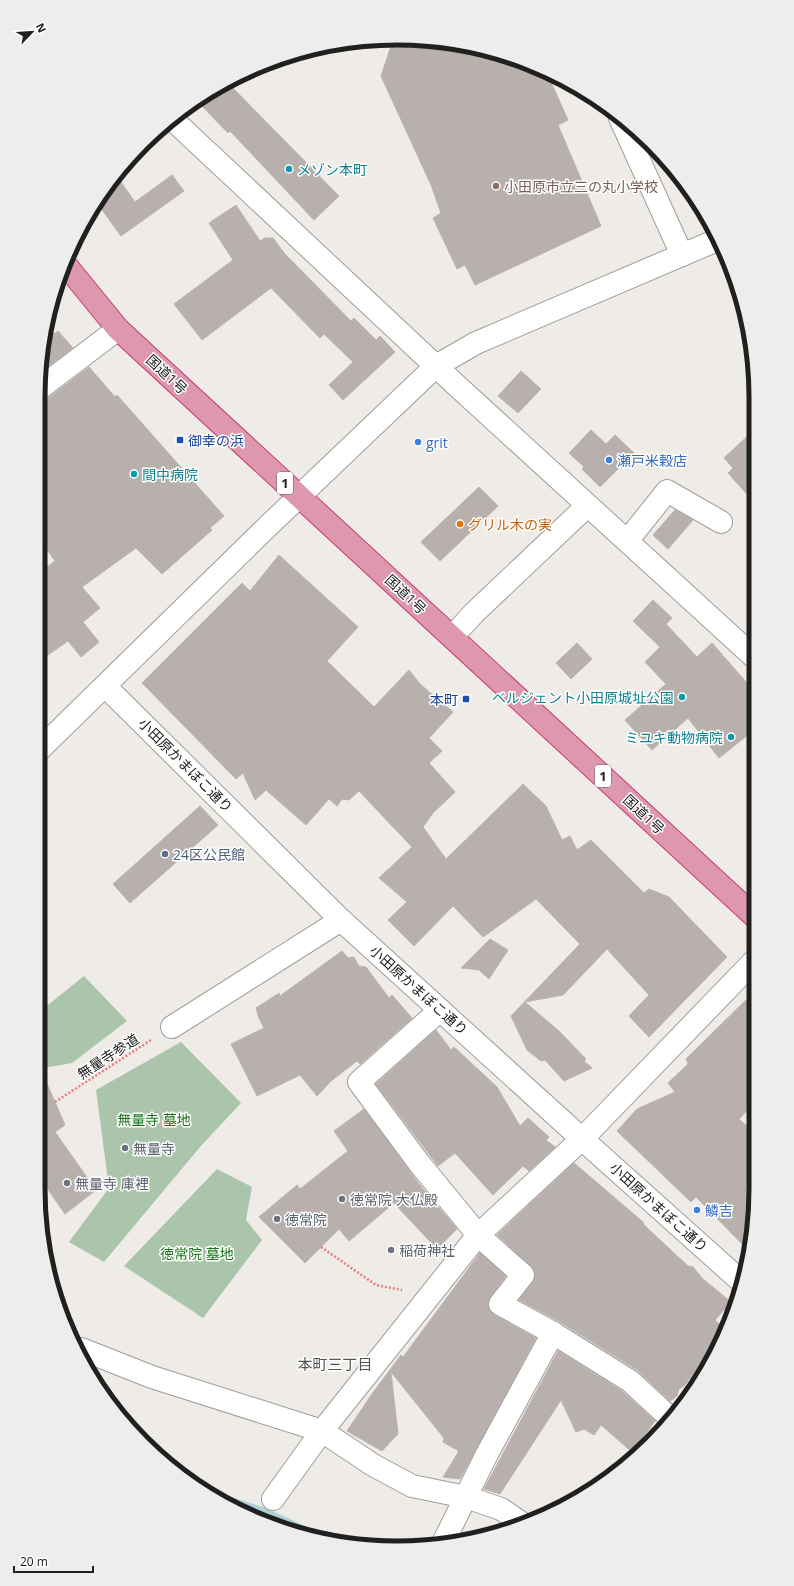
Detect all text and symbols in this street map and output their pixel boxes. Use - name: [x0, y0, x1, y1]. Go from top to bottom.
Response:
- north arrow: [12, 12, 52, 52]
- text: N: [33, 20, 50, 35]
- place label: メゾン本町: [297, 160, 367, 179]
- marker: メゾン本町: [284, 164, 294, 174]
- place label: 小田原市立三の丸小学校: [504, 177, 658, 196]
- marker: 小田原市立三の丸小学校: [491, 181, 501, 191]
- street label: 国道1号: [142, 350, 192, 398]
- place label: 御幸の浜: [188, 431, 244, 450]
- place label: grit: [426, 433, 448, 452]
- marker: 御幸の浜: [175, 435, 185, 445]
- marker: grit: [413, 437, 423, 447]
- place label: 瀬戸米穀店: [617, 451, 687, 470]
- marker: 瀬戸米穀店: [604, 455, 614, 465]
- place label: 間中病院: [142, 465, 198, 484]
- marker: 間中病院: [129, 469, 139, 479]
- road number: 1: [277, 472, 293, 494]
- place label: グリル木の実: [468, 515, 552, 534]
- marker: グリル木の実: [455, 519, 465, 529]
- street label: 国道1号: [381, 570, 431, 618]
- place label: ベルジェント小田原城址公園: [492, 688, 674, 707]
- place label: 本町: [430, 690, 458, 709]
- marker: ベルジェント小田原城址公園: [677, 692, 687, 702]
- marker: 本町: [461, 694, 471, 704]
- street label: 小田原かまぼこ通り: [135, 714, 237, 816]
- place label: ミユキ動物病院: [625, 728, 723, 747]
- marker: ミユキ動物病院: [726, 732, 736, 742]
- road number: 1: [595, 765, 611, 787]
- street label: 国道1号: [619, 790, 669, 838]
- place label: 24区公民館: [173, 845, 245, 864]
- marker: 24区公民館: [160, 849, 170, 859]
- street label: 小田原かまぼこ通り: [366, 941, 472, 1039]
- street label: 無量寺参道: [73, 1029, 143, 1083]
- park label: 無量寺 墓地: [117, 1110, 191, 1129]
- place label: 無量寺: [133, 1139, 175, 1158]
- marker: 無量寺: [120, 1143, 130, 1153]
- street label: 小田原かまぼこ通り: [606, 1158, 712, 1256]
- place label: 無量寺 庫裡: [75, 1174, 149, 1193]
- marker: 無量寺 庫裡: [62, 1178, 72, 1188]
- place label: 徳常院 大仏殿: [350, 1190, 438, 1209]
- marker: 徳常院 大仏殿: [337, 1194, 347, 1204]
- place label: 鱗吉: [705, 1201, 733, 1220]
- marker: 鱗吉: [692, 1205, 702, 1215]
- place label: 徳常院: [285, 1210, 327, 1229]
- marker: 徳常院: [272, 1214, 282, 1224]
- place label: 稲荷神社: [399, 1241, 455, 1260]
- park label: 徳常院 墓地: [160, 1244, 234, 1263]
- marker: 稲荷神社: [386, 1245, 396, 1255]
- district label: 本町三丁目: [297, 1354, 373, 1374]
- scale bar: [14, 1548, 93, 1574]
- text: 20 m: [20, 1553, 48, 1570]

